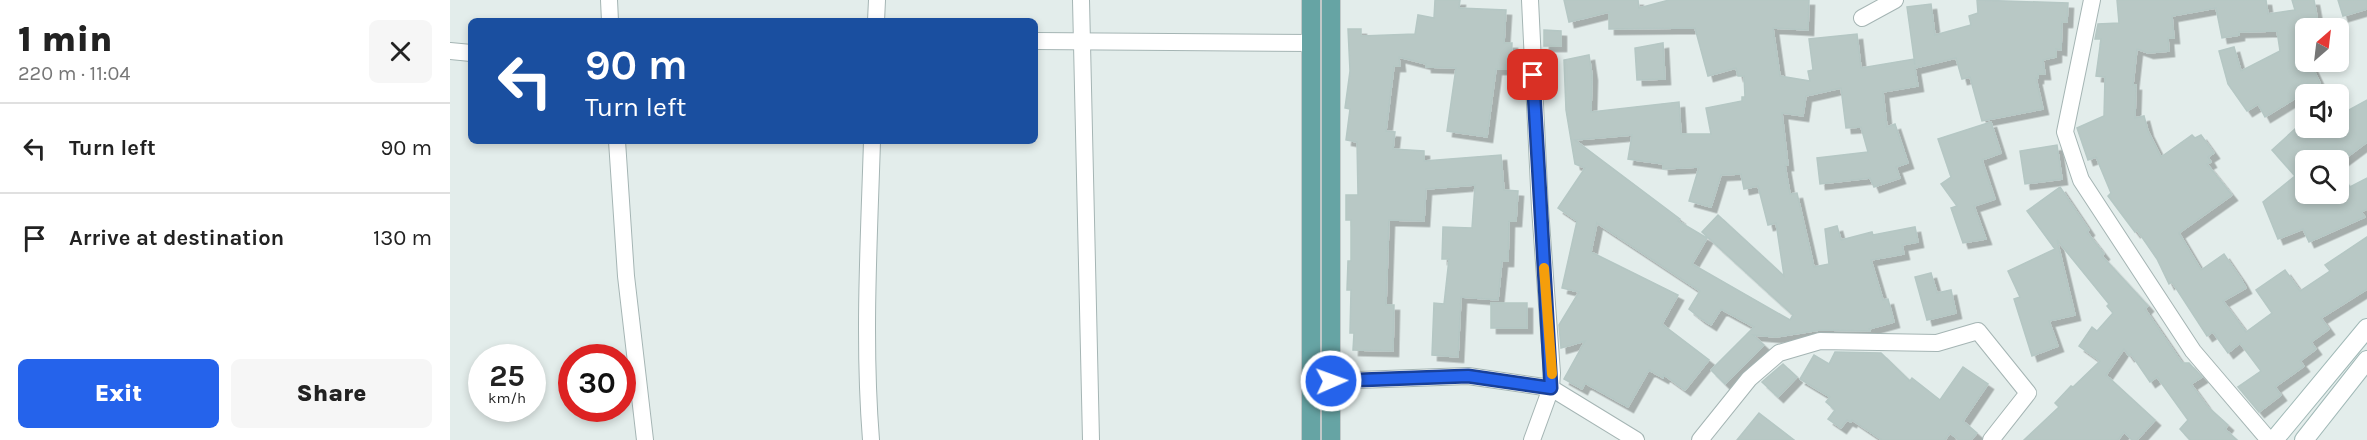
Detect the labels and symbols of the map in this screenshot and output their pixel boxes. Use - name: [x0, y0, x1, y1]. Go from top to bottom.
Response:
- north arrow: [2295, 18, 2349, 72]
- pin: [1507, 49, 1558, 100]
- speed limit sign: 30: [558, 344, 636, 422]
- position arrow: [1299, 349, 1363, 413]

